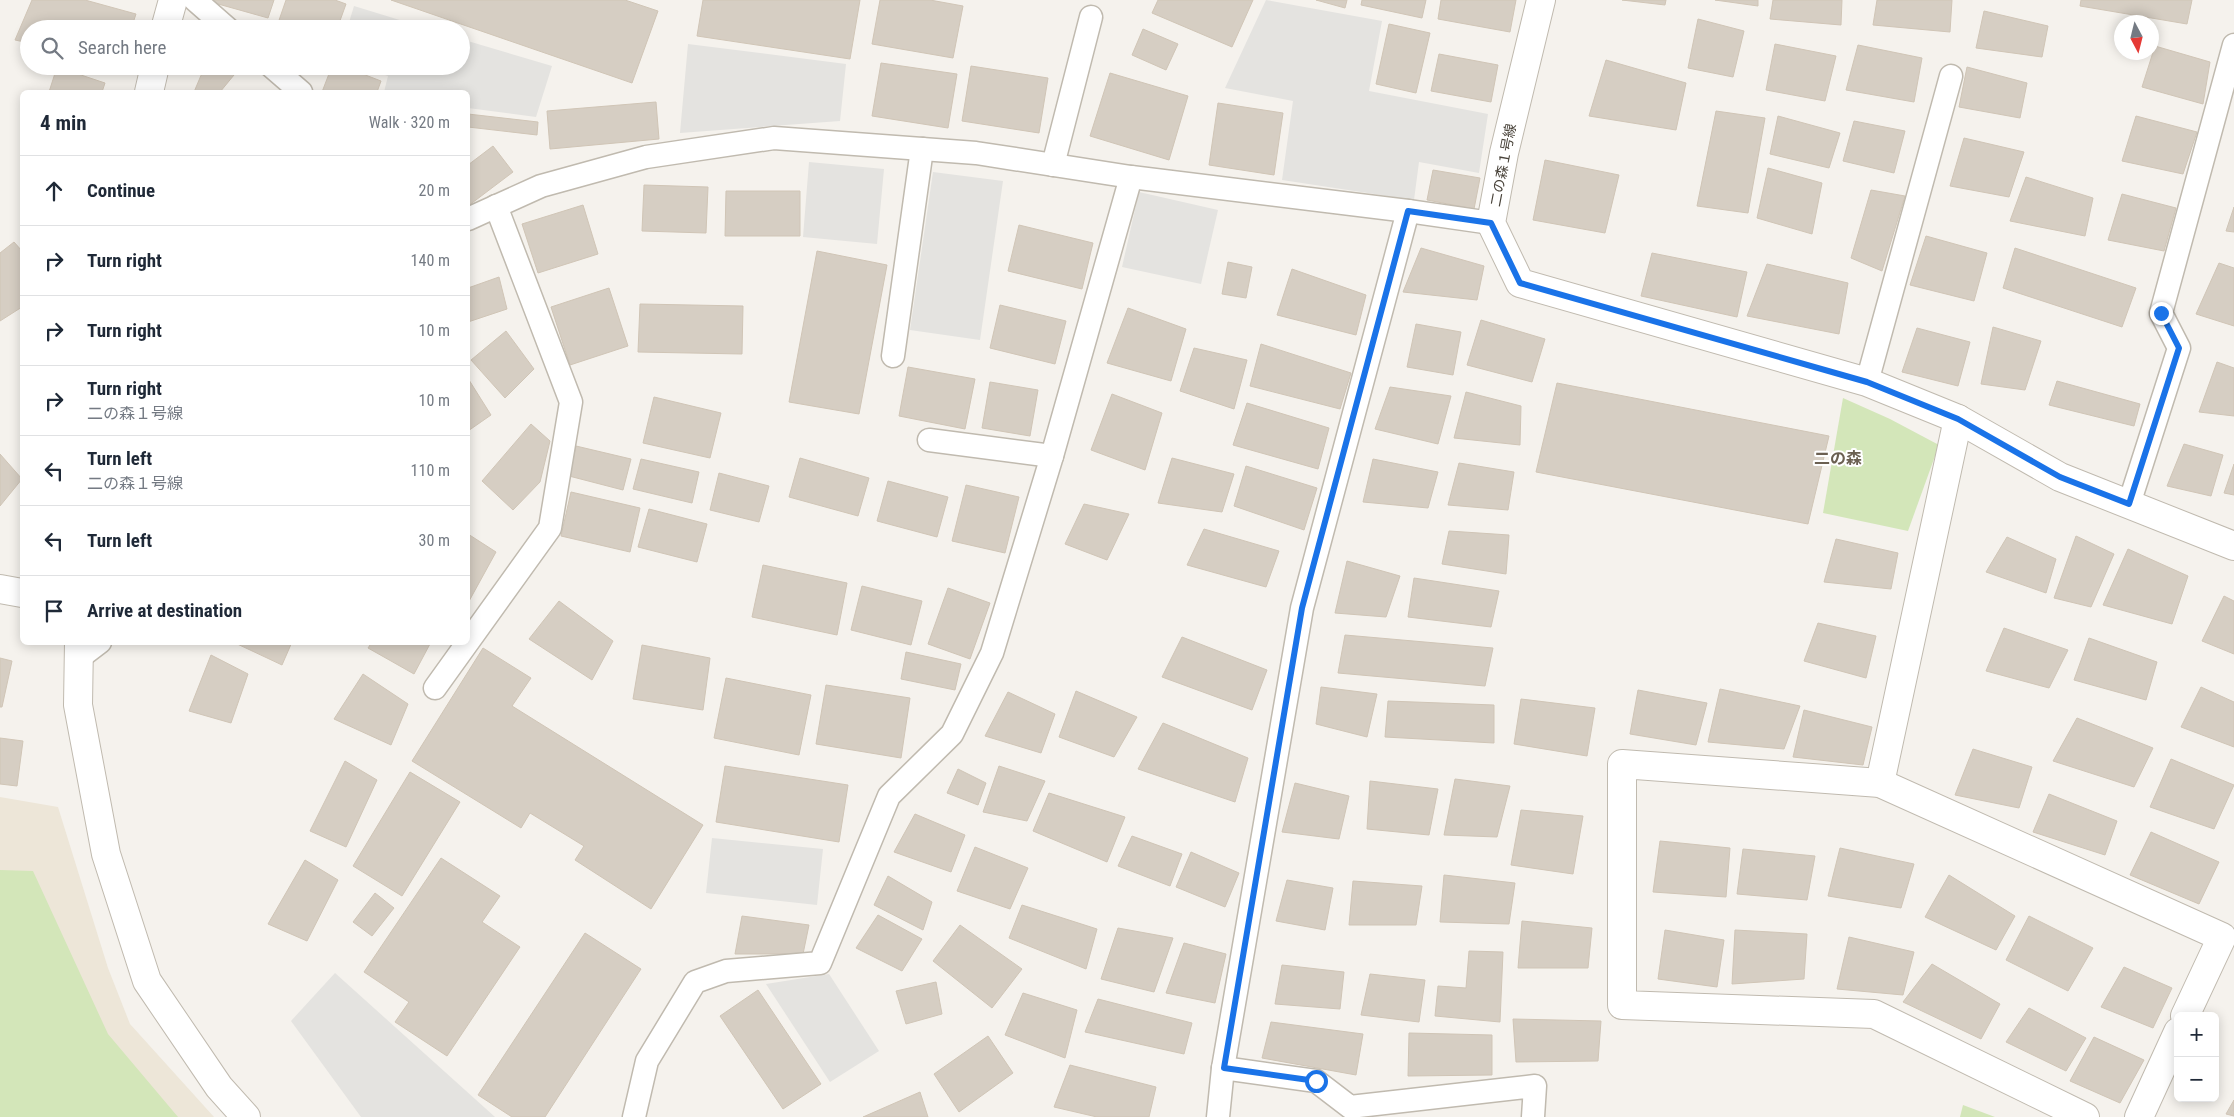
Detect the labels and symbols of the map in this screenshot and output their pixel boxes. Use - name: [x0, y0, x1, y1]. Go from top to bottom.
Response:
- north arrow: [2114, 15, 2159, 60]
- street label: 二の森１号線: [1487, 122, 1519, 208]
- route end: [2150, 302, 2173, 325]
- district label: 二の森: [1814, 449, 1862, 468]
- route start: [1305, 1070, 1328, 1093]

